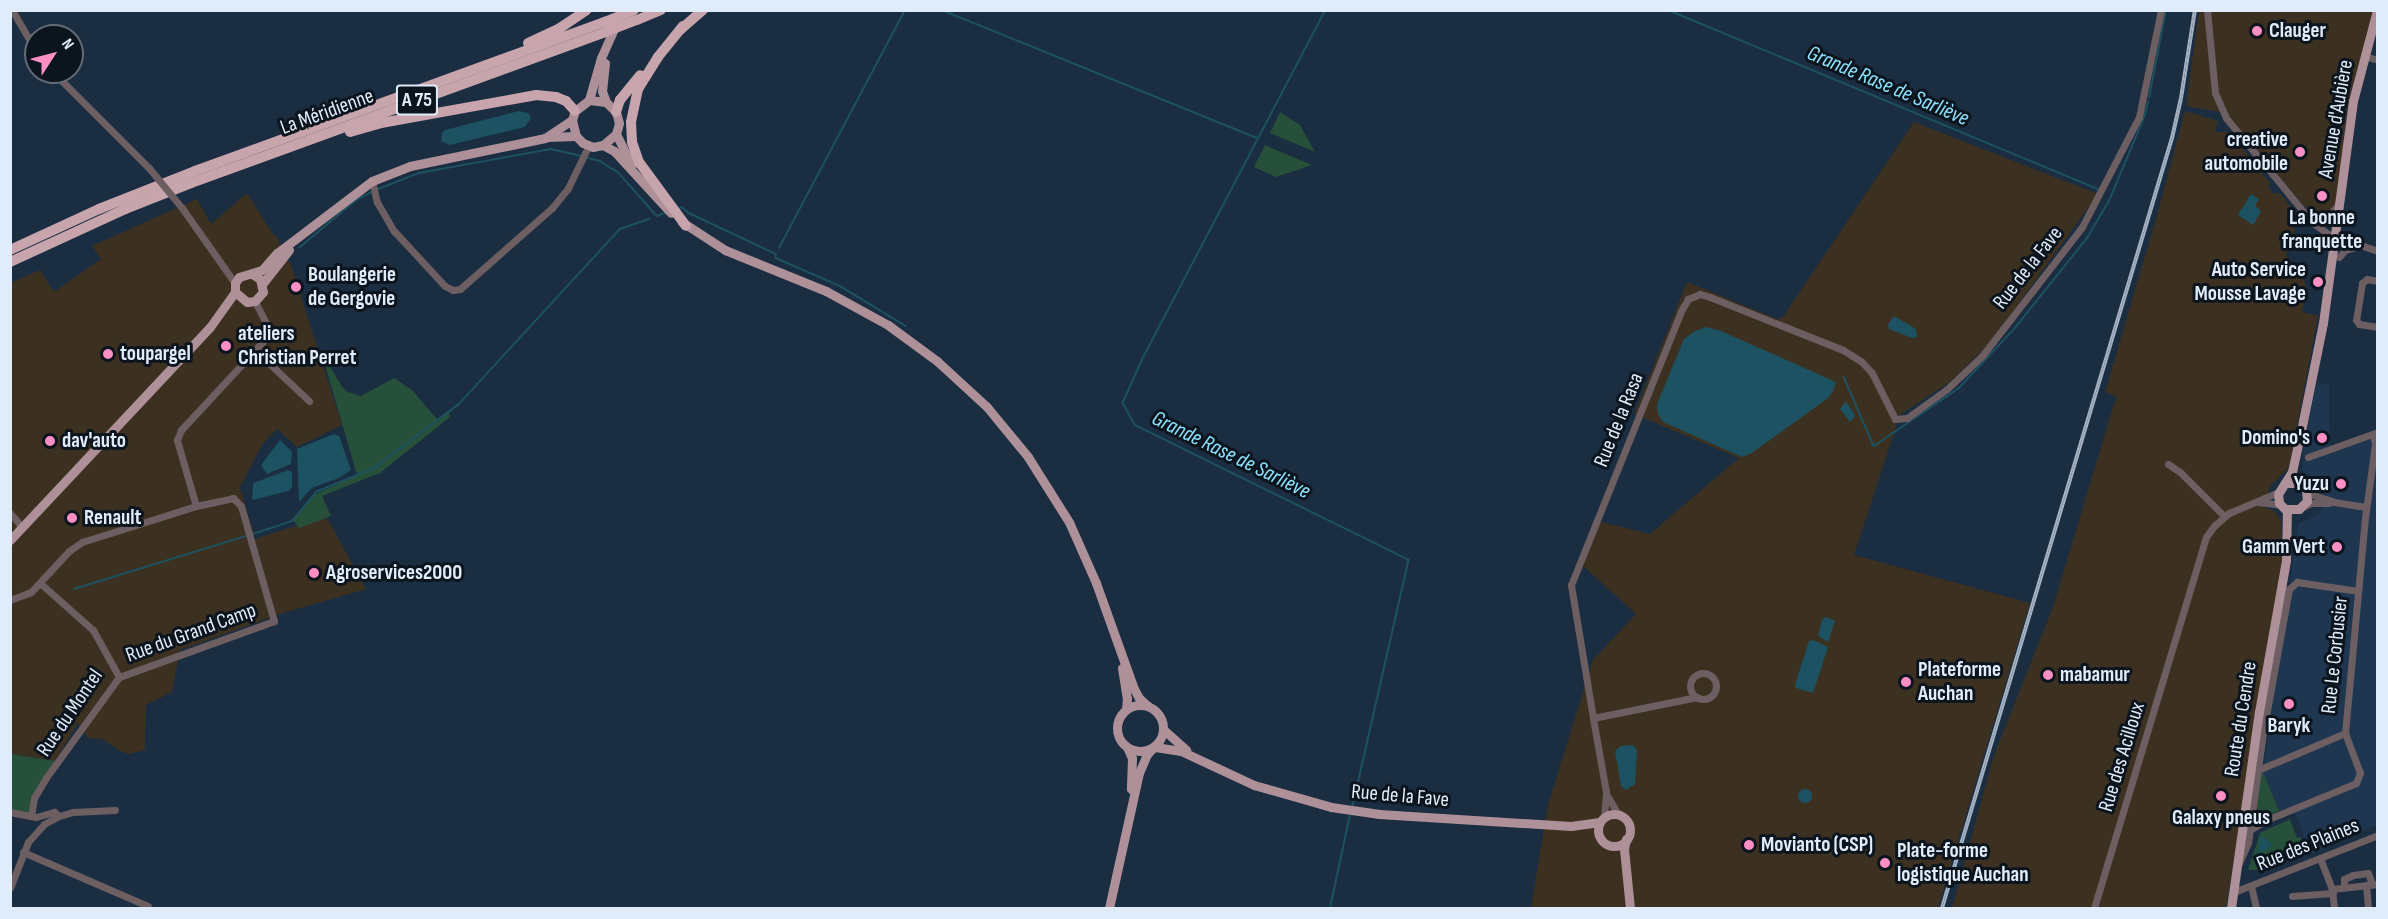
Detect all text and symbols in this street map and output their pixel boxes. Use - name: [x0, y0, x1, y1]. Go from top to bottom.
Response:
- place label: Clauger: [2269, 18, 2326, 44]
- north arrow: [24, 24, 84, 84]
- marker: Clauger: [2250, 24, 2264, 38]
- text: N: [57, 35, 78, 53]
- water label: Grande Rase de Sarliève: [1803, 40, 1973, 132]
- street label: Avenue d'Aubière: [2313, 58, 2359, 180]
- street label: La Méridienne: [277, 83, 377, 141]
- road number: A 75: [394, 83, 440, 117]
- place label: creative automobile: [2205, 127, 2288, 177]
- marker: creative automobile: [2293, 145, 2307, 159]
- marker: La bonne franquette: [2315, 189, 2329, 203]
- place label: La bonne franquette: [2282, 205, 2362, 255]
- street label: Rue de la Fave: [1988, 222, 2068, 314]
- place label: Auto Service Mousse Lavage: [2195, 257, 2306, 307]
- place label: Boulangerie de Gergovie: [308, 262, 396, 312]
- marker: Auto Service Mousse Lavage: [2311, 275, 2325, 289]
- marker: Boulangerie de Gergovie: [289, 280, 303, 294]
- place label: ateliers Christian Perret: [238, 321, 356, 371]
- marker: ateliers Christian Perret: [219, 339, 233, 353]
- place label: toupargel: [120, 341, 191, 367]
- marker: toupargel: [101, 347, 115, 361]
- street label: Rue de la Rasa: [1589, 369, 1649, 471]
- water label: Grande Rase de Sarliève: [1147, 405, 1315, 505]
- place label: Domino's: [2241, 425, 2310, 451]
- place label: dav'auto: [62, 428, 126, 454]
- marker: Domino's: [2315, 431, 2329, 445]
- marker: dav'auto: [43, 434, 57, 448]
- place label: Yuzu: [2294, 471, 2329, 497]
- marker: Yuzu: [2334, 477, 2348, 491]
- place label: Renault: [84, 505, 141, 531]
- marker: Renault: [65, 511, 79, 525]
- place label: Gamm Vert: [2242, 534, 2325, 560]
- marker: Gamm Vert: [2330, 540, 2344, 554]
- place label: Agroservices2000: [326, 560, 462, 586]
- marker: Agroservices2000: [307, 566, 321, 580]
- street label: Rue Le Corbusier: [2316, 595, 2354, 715]
- street label: Rue du Grand Camp: [123, 598, 259, 668]
- place label: Plateforme Auchan: [1918, 657, 2001, 707]
- street label: Route du Cendre: [2219, 660, 2263, 778]
- place label: mabamur: [2060, 662, 2130, 688]
- street label: Rue du Montel: [32, 664, 108, 762]
- marker: mabamur: [2041, 668, 2055, 682]
- marker: Plateforme Auchan: [1899, 675, 1913, 689]
- marker: Baryk: [2282, 697, 2296, 711]
- street label: Rue des Acilloux: [2093, 699, 2151, 815]
- place label: Baryk: [2268, 713, 2310, 739]
- street label: Rue de la Fave: [1350, 779, 1450, 813]
- marker: Galaxy pneus: [2214, 789, 2228, 803]
- place label: Galaxy pneus: [2172, 805, 2270, 831]
- street label: Rue des Plaines: [2253, 813, 2363, 877]
- place label: Movianto (CSP): [1761, 832, 1873, 858]
- marker: Movianto (CSP): [1742, 838, 1756, 852]
- place label: Plate-forme logistique Auchan: [1897, 838, 2029, 888]
- marker: Plate-forme logistique Auchan: [1878, 856, 1892, 870]

